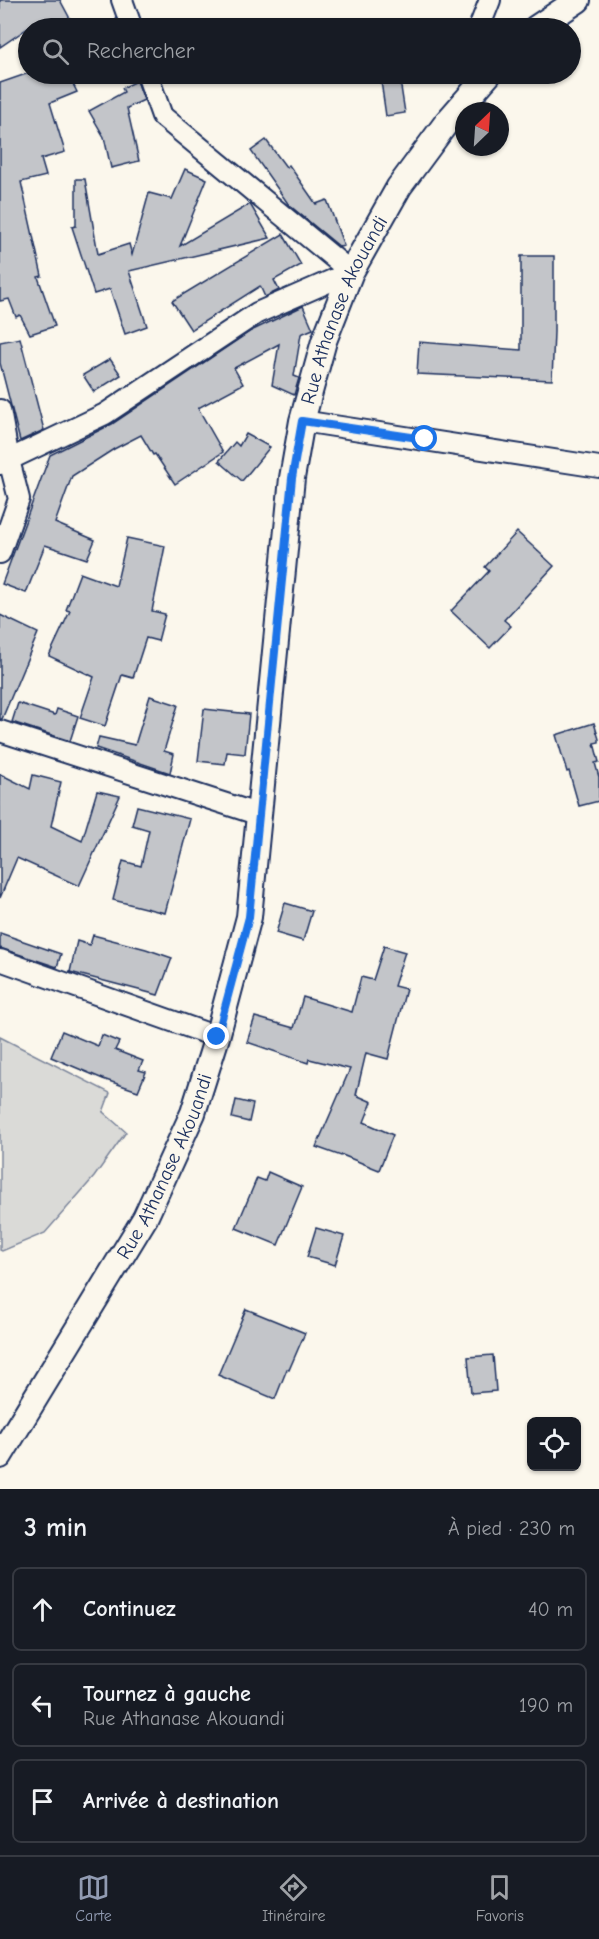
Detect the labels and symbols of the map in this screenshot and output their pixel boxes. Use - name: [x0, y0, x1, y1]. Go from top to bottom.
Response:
- north arrow: [455, 102, 509, 156]
- street label: Rue Athanase Akouandi: [296, 212, 392, 407]
- route start: [411, 425, 437, 451]
- route end: [203, 1023, 229, 1049]
- street label: Rue Athanase Akouandi: [112, 1071, 217, 1263]

